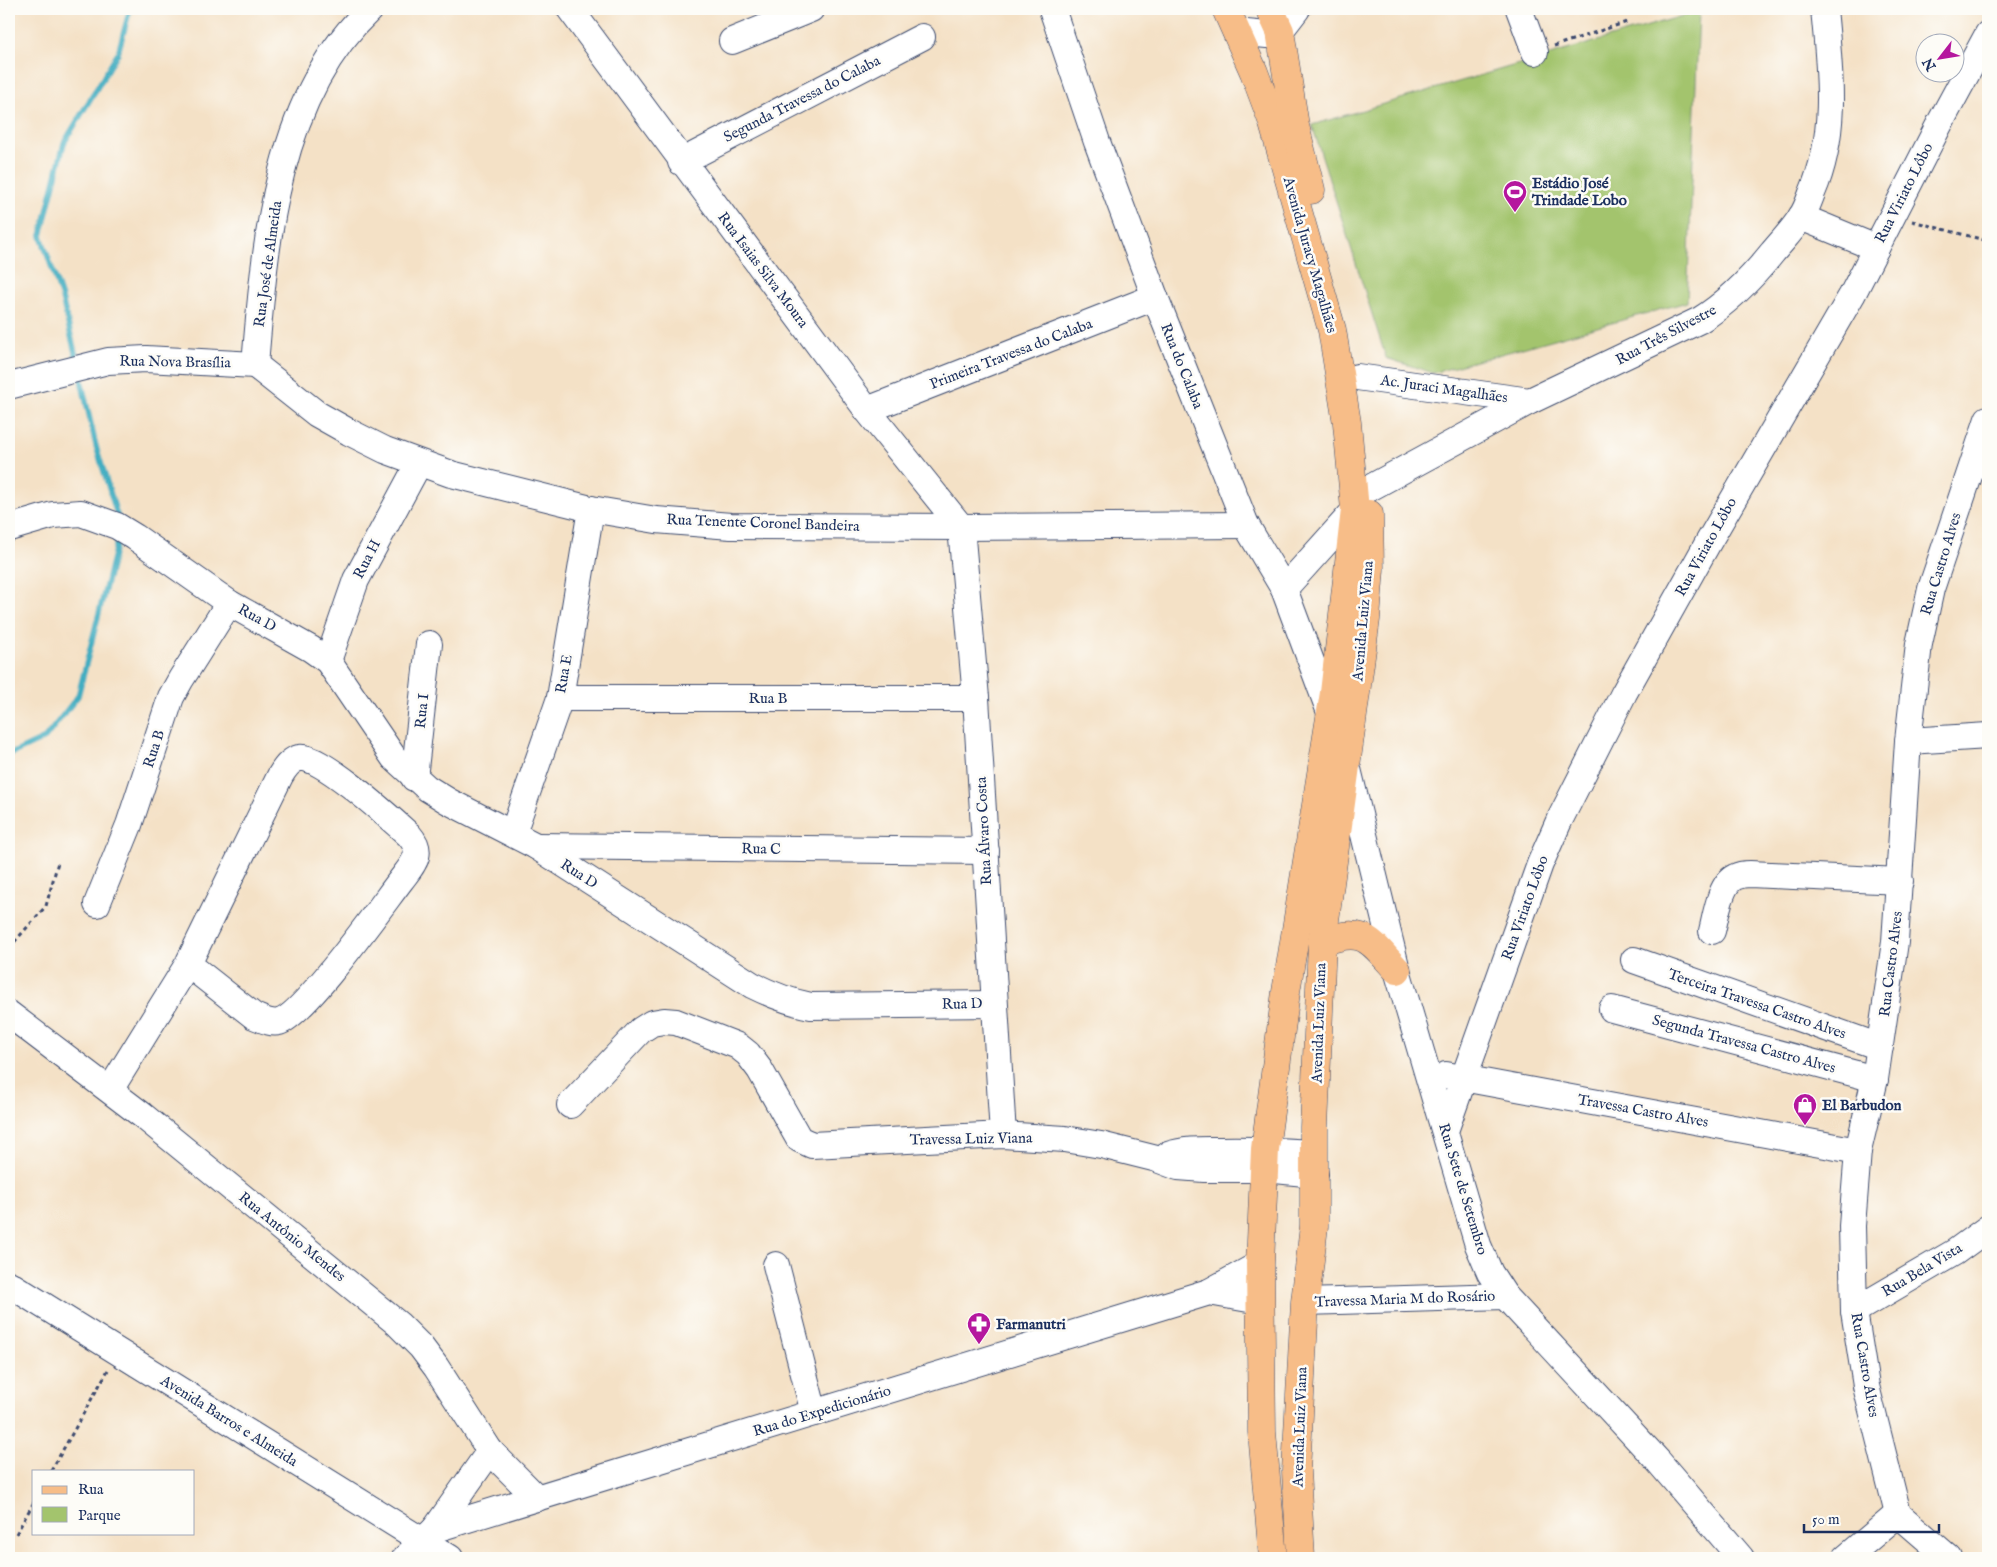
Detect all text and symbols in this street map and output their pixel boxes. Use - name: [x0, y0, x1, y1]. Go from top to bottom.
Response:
- north arrow: [1914, 32, 1964, 82]
- street label: Segunda Travessa do Calaba: [720, 51, 884, 147]
- text: N: [1919, 54, 1941, 75]
- street label: Rua Viriato Lôbo: [1871, 140, 1937, 246]
- street label: Avenida Juracy Magalhães: [1278, 174, 1341, 335]
- place label: Estádio José Trindade Lobo: [1531, 174, 1627, 210]
- sports icon: Estádio José Trindade Lobo: [1502, 179, 1528, 213]
- street label: Rua José de Almeida: [250, 199, 286, 328]
- street label: Rua Isaias Silva Moura: [713, 208, 813, 332]
- street label: Rua Três Silvestre: [1612, 300, 1720, 370]
- street label: Primeira Travessa do Calaba: [927, 314, 1096, 394]
- street label: Rua do Calaba: [1156, 320, 1208, 412]
- street label: Rua Nova Brasília: [119, 352, 231, 372]
- street label: Ac. Juraci Magalhães: [1378, 371, 1509, 407]
- street label: Rua Viriato Lôbo: [1671, 494, 1741, 600]
- street label: Rua Tenente Coronel Bandeira: [666, 510, 860, 536]
- street label: Rua Castro Alves: [1916, 510, 1966, 618]
- street label: Rua H: [349, 536, 385, 582]
- street label: Avenida Luiz Viana: [1348, 560, 1378, 683]
- street label: Rua D: [234, 600, 280, 636]
- street label: Rua E: [551, 653, 577, 695]
- street label: Rua B: [749, 689, 787, 708]
- street label: Rua I: [411, 692, 433, 730]
- street label: Rua B: [139, 728, 169, 770]
- street label: Rua Álvaro Costa: [972, 776, 996, 886]
- street label: Rua C: [741, 839, 781, 859]
- street label: Rua Viriato Lôbo: [1497, 853, 1553, 963]
- street label: Rua D: [557, 855, 601, 893]
- street label: Rua Castro Alves: [1875, 910, 1907, 1018]
- street label: Avenida Luiz Viana: [1307, 962, 1331, 1085]
- street label: Terceira Travessa Castro Alves: [1665, 965, 1849, 1043]
- street label: Rua D: [941, 994, 983, 1014]
- street label: Segunda Travessa Castro Alves: [1650, 1010, 1838, 1078]
- street label: Travessa Castro Alves: [1576, 1090, 1710, 1132]
- shop icon: El Barbudon: [1792, 1092, 1818, 1126]
- place label: El Barbudon: [1822, 1096, 1901, 1115]
- street label: Rua Sete de Setembro: [1434, 1121, 1492, 1257]
- street label: Travessa Luiz Viana: [909, 1128, 1033, 1150]
- street label: Rua Antônio Mendes: [235, 1188, 349, 1286]
- street label: Rua Bela Vista: [1878, 1238, 1966, 1301]
- street label: Travessa Maria M do Rosário: [1314, 1286, 1496, 1312]
- pharmacy icon: Farmanutri: [966, 1311, 992, 1345]
- street label: Rua Castro Alves: [1846, 1311, 1884, 1419]
- place label: Farmanutri: [996, 1315, 1066, 1334]
- street label: Avenida Luiz Viana: [1288, 1366, 1312, 1489]
- street label: Avenida Barros e Almeida: [156, 1370, 302, 1471]
- street label: Rua do Expedicionário: [751, 1381, 893, 1441]
- legend: [32, 1470, 195, 1534]
- text: Rua: [78, 1480, 104, 1499]
- scale bar: [1804, 1502, 1940, 1534]
- text: Parque: [78, 1506, 121, 1525]
- text: 50 m: [1812, 1510, 1840, 1529]

